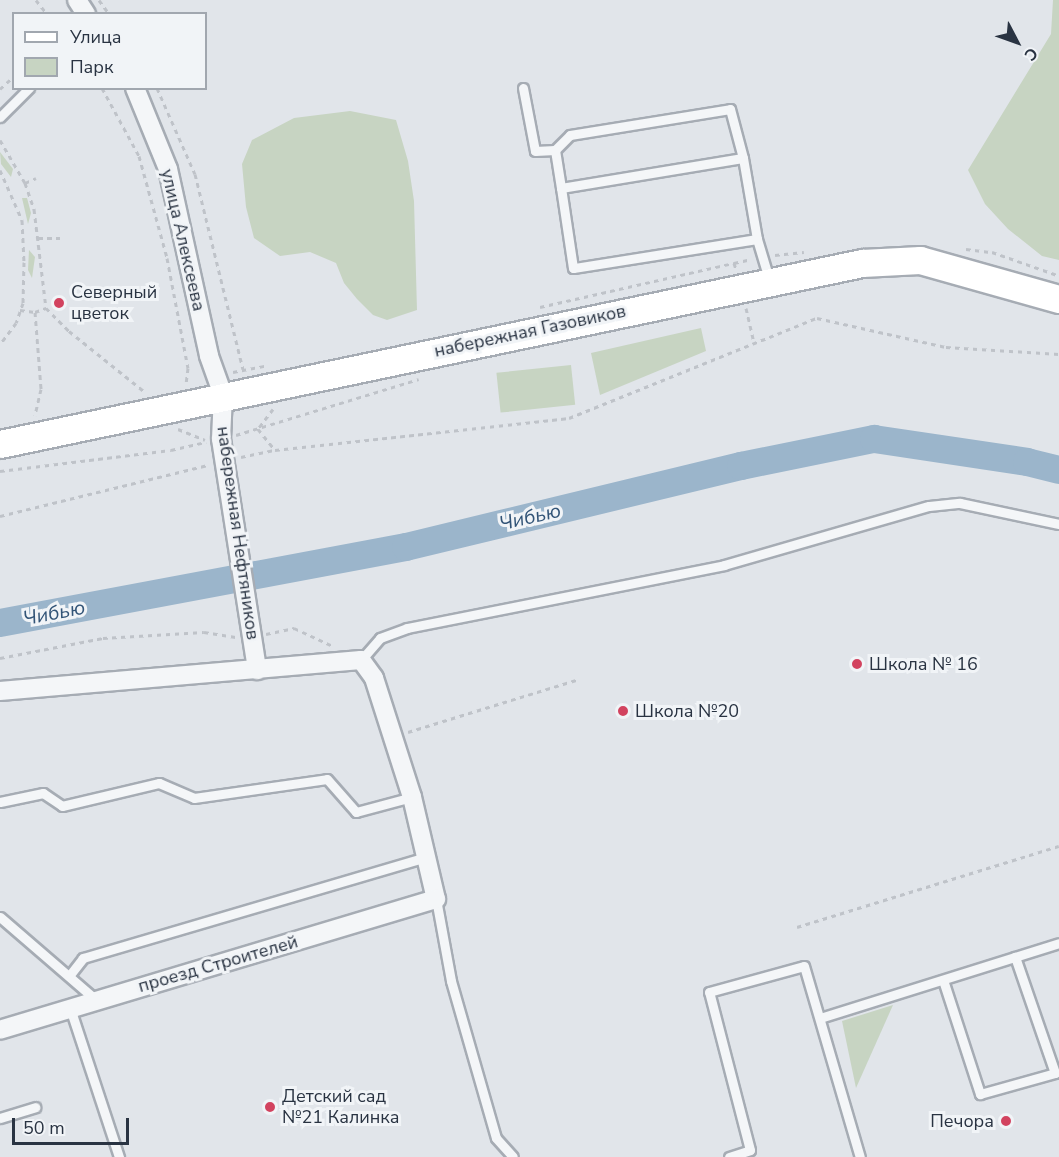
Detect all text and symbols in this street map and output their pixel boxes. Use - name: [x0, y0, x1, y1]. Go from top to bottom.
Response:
- legend: [12, 12, 207, 90]
- north arrow: [987, 12, 1047, 72]
- text: Улица: [70, 25, 121, 49]
- text: С: [1019, 42, 1042, 65]
- text: Парк: [70, 55, 113, 79]
- street label: улица Алексеева: [156, 167, 210, 313]
- place label: Северный цветок: [71, 282, 157, 324]
- marker: Северный цветок: [52, 296, 66, 310]
- street label: набережная Газовиков: [432, 300, 628, 362]
- street label: набережная Нефтяников: [212, 425, 264, 641]
- water label: Чибью: [497, 498, 563, 536]
- water label: Чибью: [21, 595, 87, 631]
- place label: Школа № 16: [869, 653, 978, 675]
- marker: Школа № 16: [850, 657, 864, 671]
- place label: Школа №20: [635, 700, 739, 722]
- marker: Школа №20: [616, 704, 630, 718]
- street label: проезд Строителей: [136, 931, 300, 997]
- place label: Детский сад №21 Калинка: [282, 1086, 399, 1128]
- marker: Детский сад №21 Калинка: [263, 1100, 277, 1114]
- scale bar: [15, 1106, 132, 1144]
- place label: Печора: [930, 1110, 994, 1132]
- marker: Печора: [999, 1114, 1013, 1128]
- text: 50 m: [23, 1116, 65, 1140]

